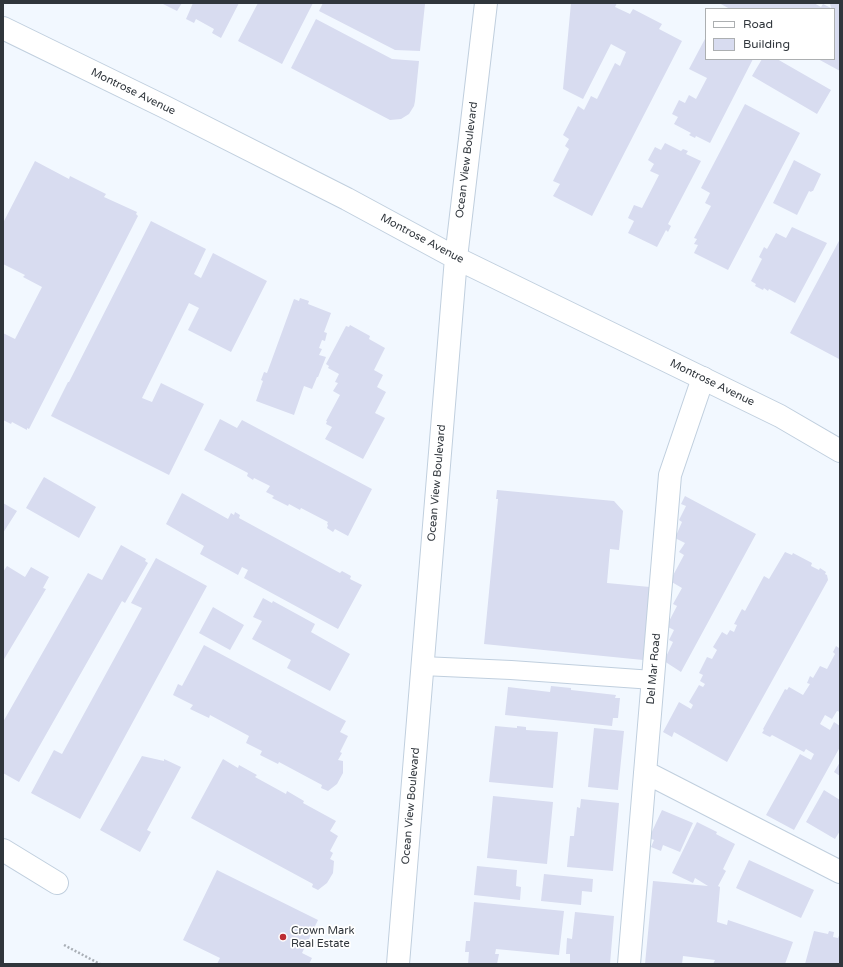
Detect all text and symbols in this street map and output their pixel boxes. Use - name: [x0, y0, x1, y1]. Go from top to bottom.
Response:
- legend: [705, 8, 835, 60]
- text: Road: [743, 17, 773, 31]
- text: Building: [743, 37, 790, 51]
- street label: Montrose Avenue: [89, 66, 177, 118]
- street label: Ocean View Boulevard: [453, 101, 481, 219]
- street label: Montrose Avenue: [378, 211, 466, 267]
- street label: Montrose Avenue: [668, 357, 756, 409]
- street label: Ocean View Boulevard: [425, 424, 449, 542]
- street label: Del Mar Road: [644, 633, 664, 705]
- street label: Ocean View Boulevard: [399, 747, 423, 865]
- place label: Crown Mark Real Estate: [291, 924, 355, 950]
- marker: Crown Mark Real Estate: [278, 932, 288, 942]

